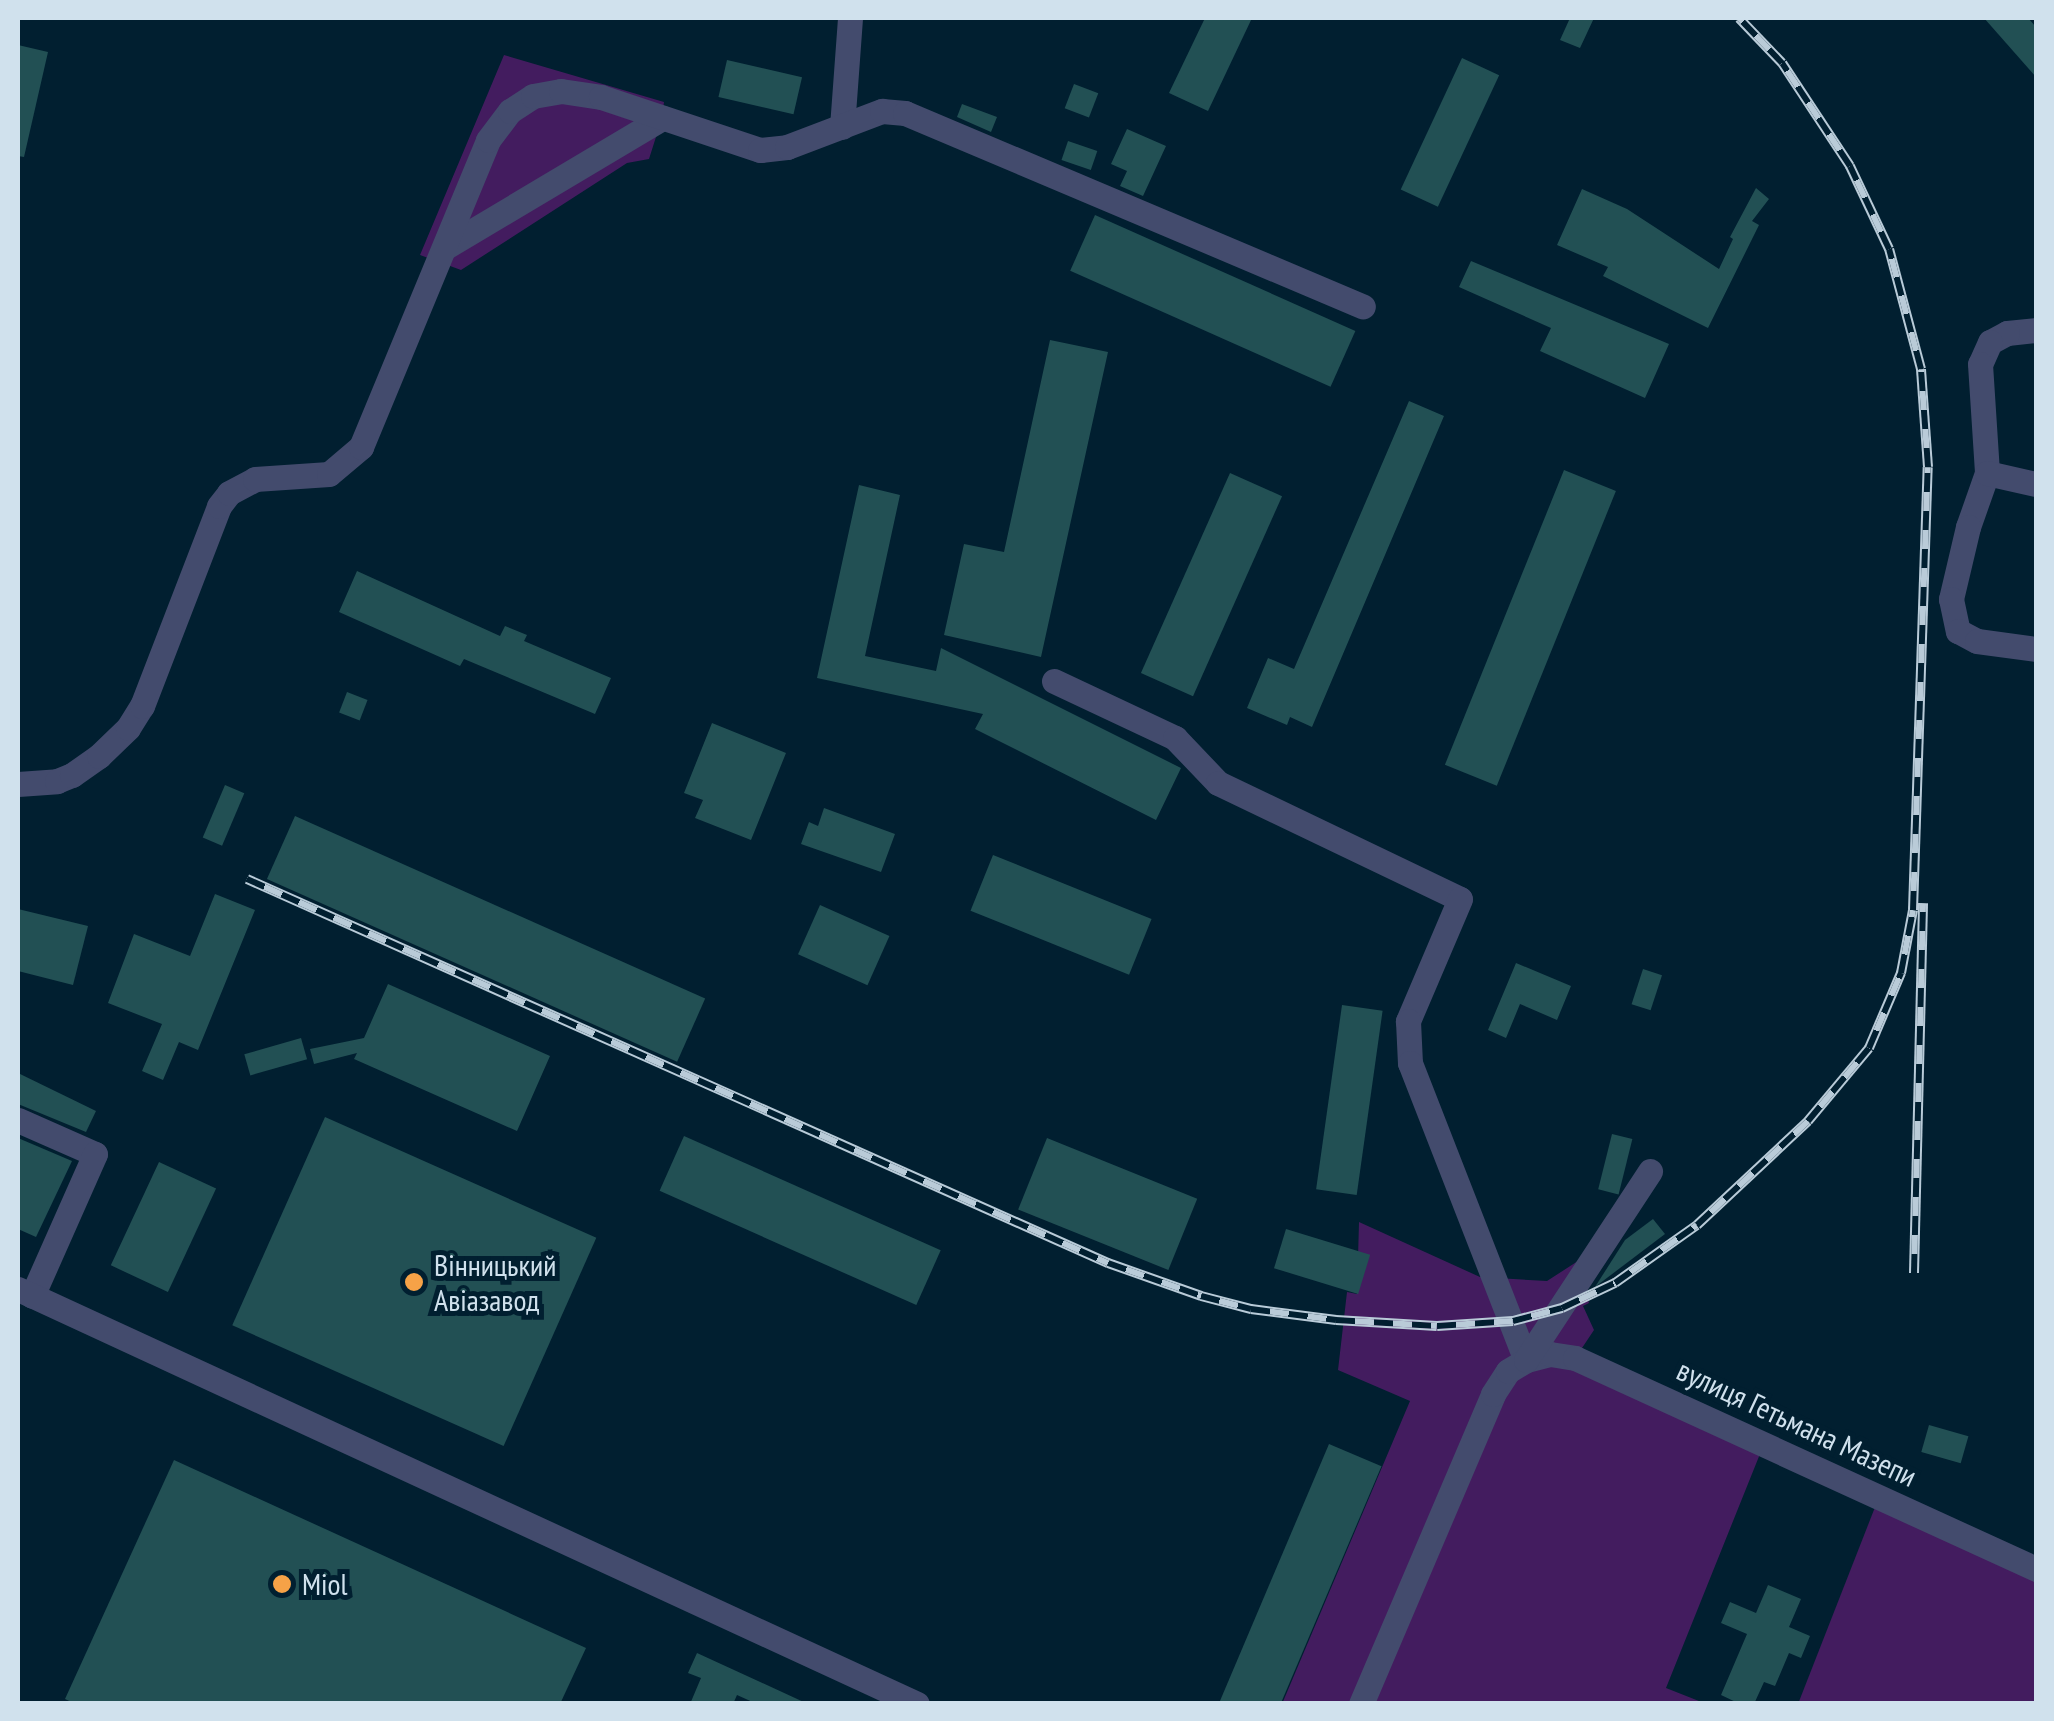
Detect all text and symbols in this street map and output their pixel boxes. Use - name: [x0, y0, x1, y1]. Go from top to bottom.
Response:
- place label: Вінницький Авіазавод: [434, 1247, 556, 1318]
- marker: Вінницький Авіазавод: [403, 1271, 425, 1293]
- street label: вулиця Гетьмана Мазепи: [1672, 1352, 1922, 1494]
- place label: Miol: [302, 1566, 348, 1602]
- marker: Miol: [271, 1573, 293, 1595]

